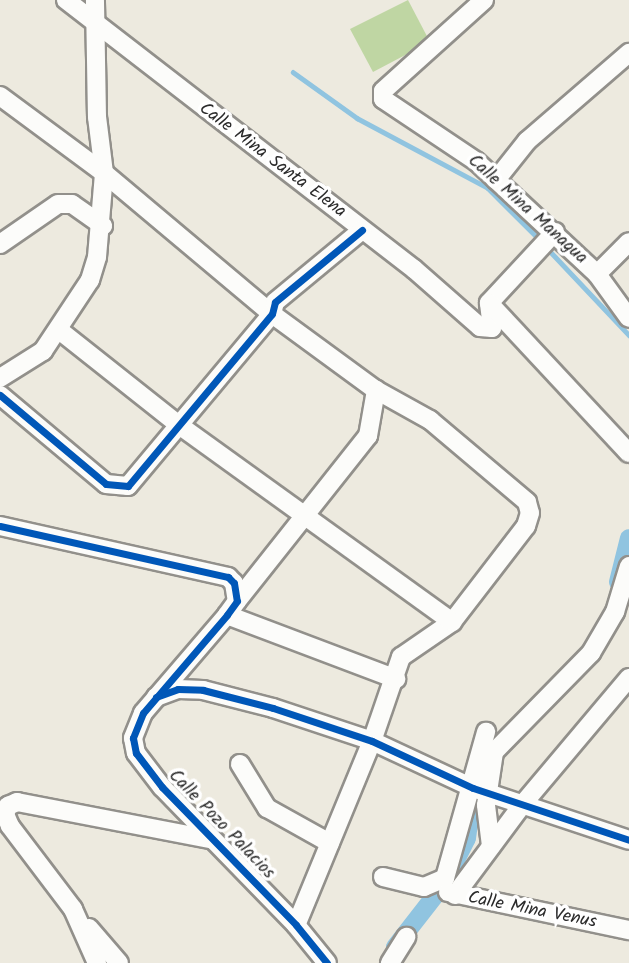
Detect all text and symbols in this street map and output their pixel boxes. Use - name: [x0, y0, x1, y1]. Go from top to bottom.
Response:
- street label: Calle Mina Santa Elena: [194, 99, 350, 223]
- street label: Calle Mina Managua: [463, 151, 591, 269]
- street label: Calle Pozo Palacios: [163, 766, 279, 884]
- street label: Calle Mina Venus: [466, 888, 598, 934]

